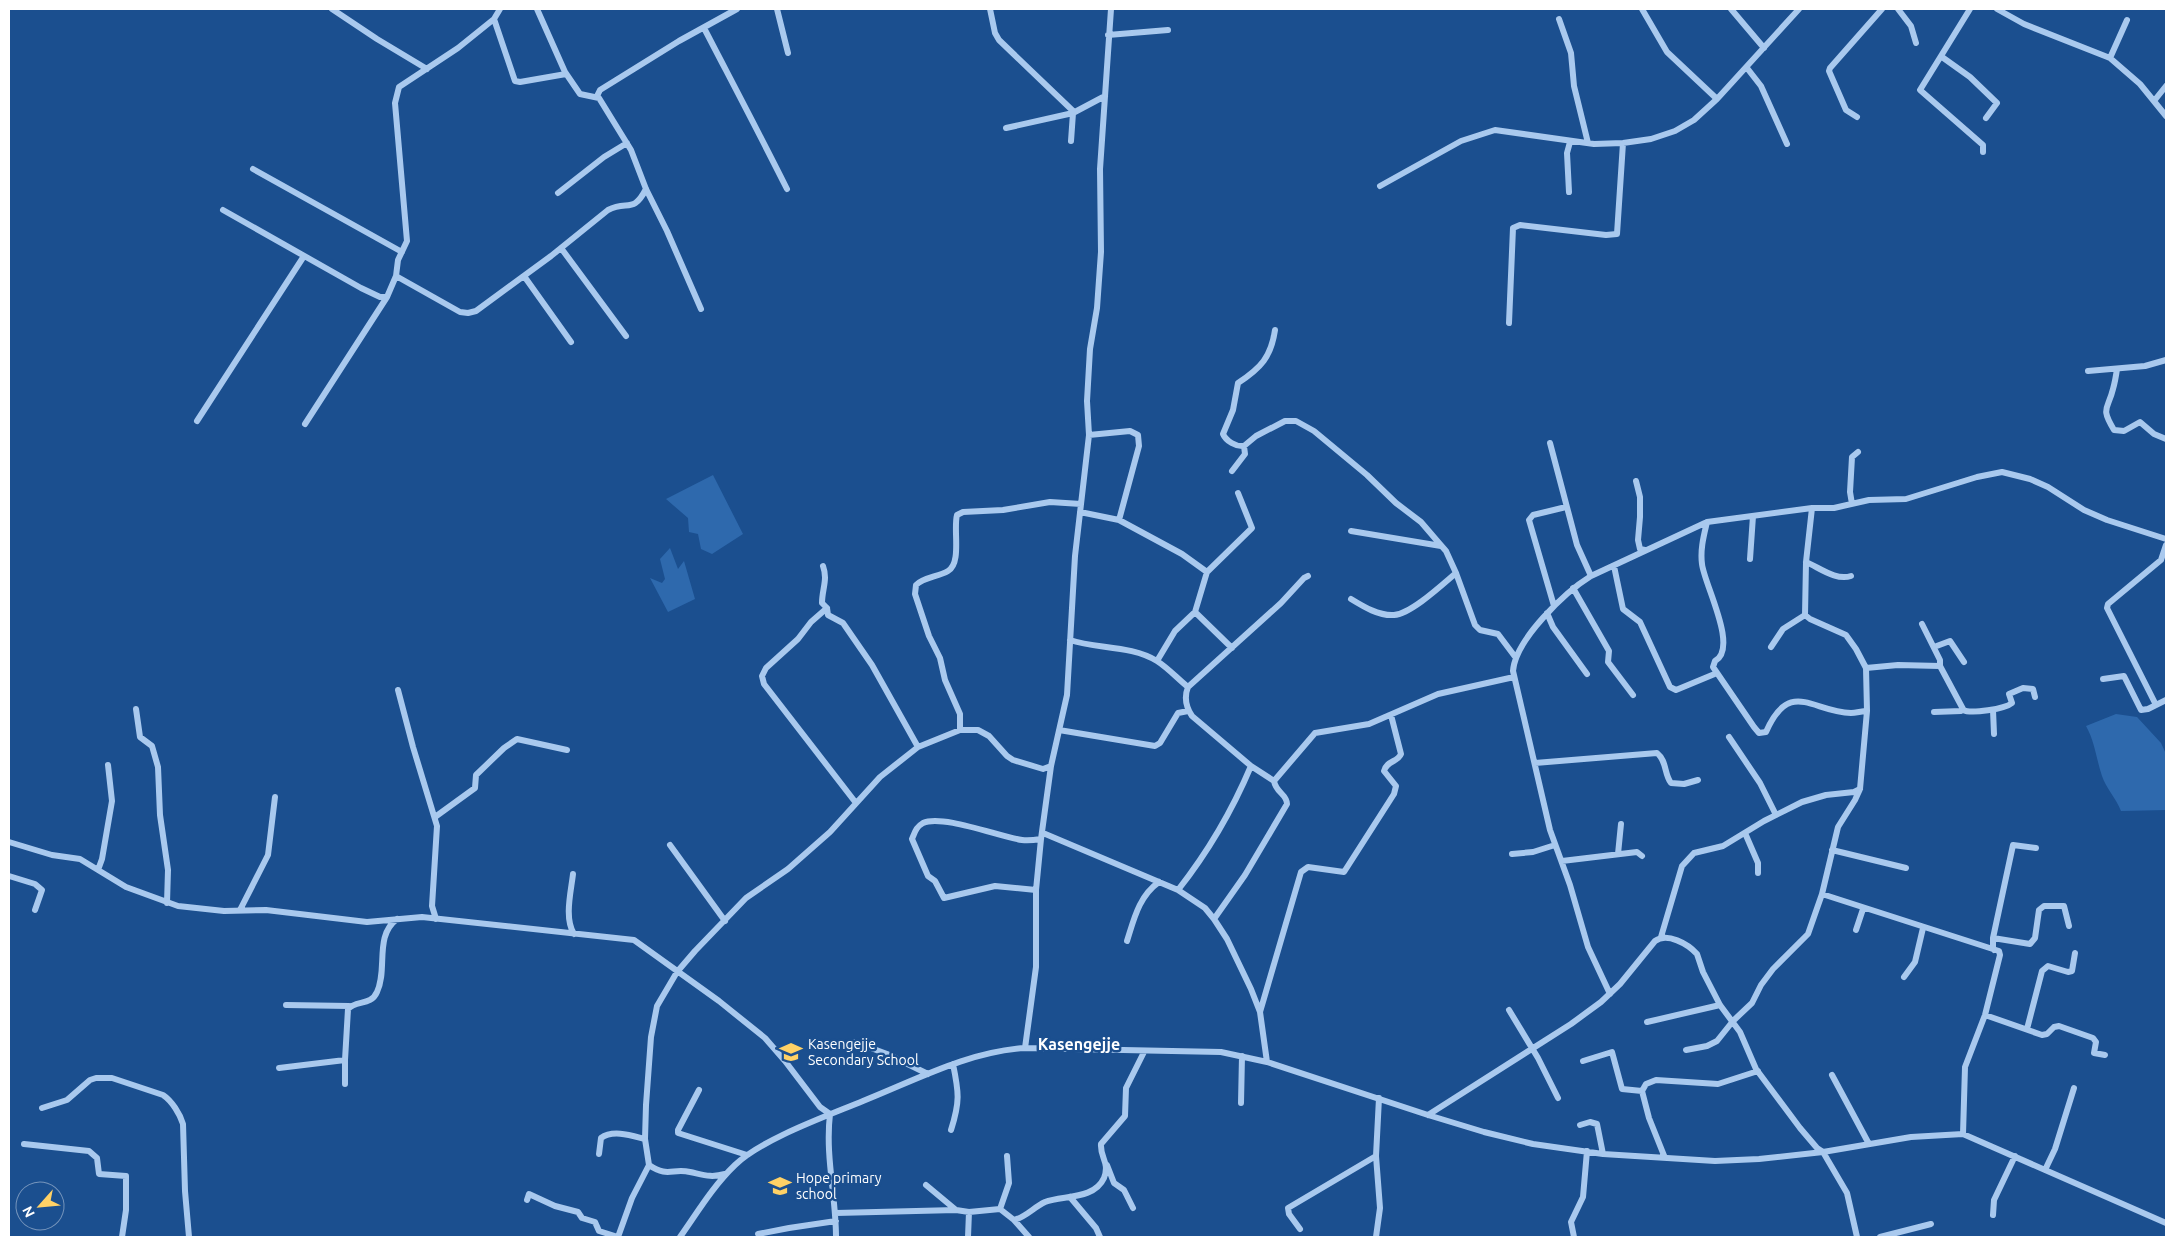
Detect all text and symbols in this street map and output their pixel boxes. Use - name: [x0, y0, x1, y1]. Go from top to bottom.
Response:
- district label: Kasengejje: [1038, 1035, 1120, 1053]
- place label: Kasengejje Secondary School: [808, 1036, 919, 1068]
- school or university icon: Kasengejje Secondary School: [778, 1039, 804, 1065]
- place label: Hope primary school: [796, 1170, 882, 1202]
- school or university icon: Hope primary school: [767, 1173, 793, 1199]
- north arrow: [15, 1181, 65, 1231]
- text: N: [19, 1204, 38, 1220]

